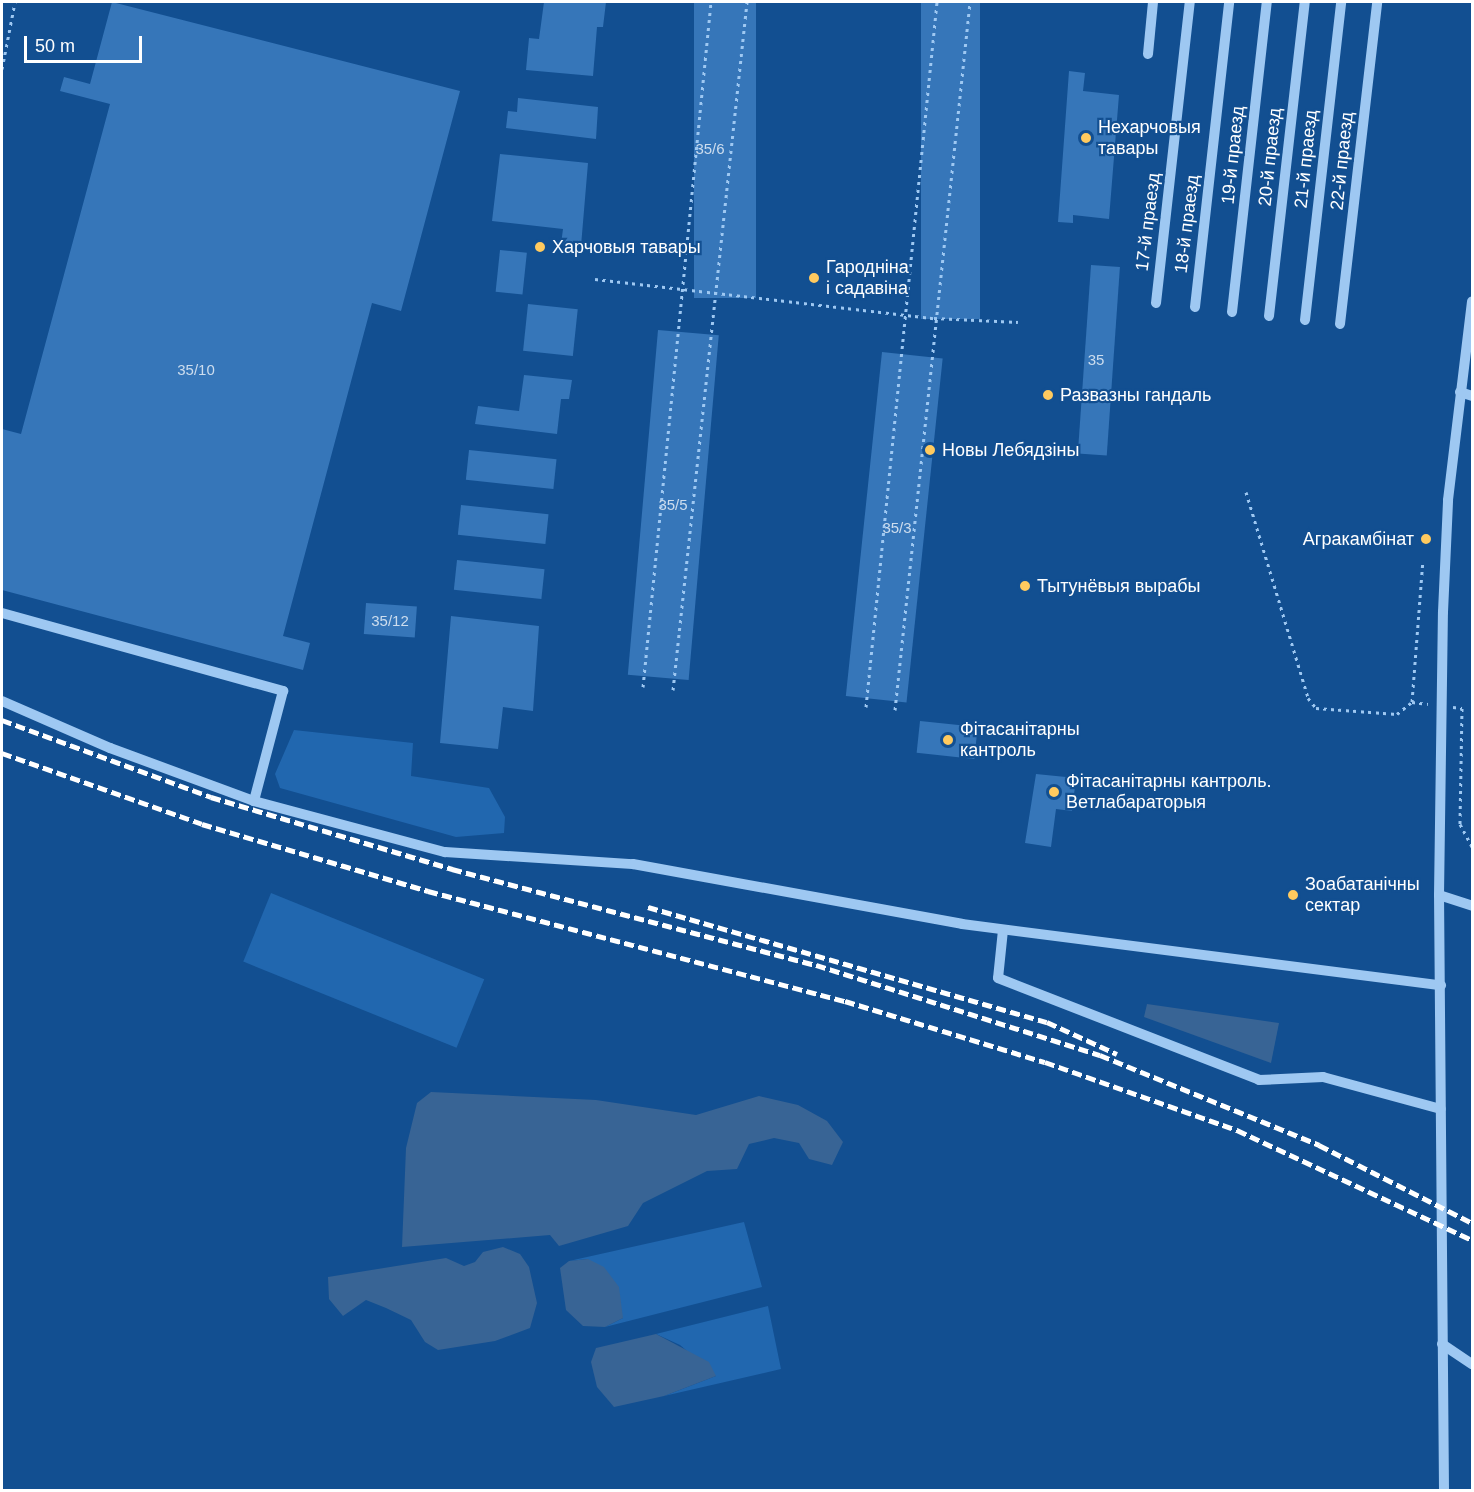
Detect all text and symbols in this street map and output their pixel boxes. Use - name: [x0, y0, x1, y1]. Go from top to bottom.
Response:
- scale bar: [27, 24, 146, 62]
- text: 50 m: [35, 36, 75, 56]
- street label: 19-й праезд: [1217, 105, 1249, 205]
- street label: 20-й праезд: [1254, 107, 1286, 207]
- street label: 21-й праезд: [1290, 109, 1322, 209]
- street label: 22-й праезд: [1326, 111, 1358, 211]
- place label: Нехарчовыя тавары: [1098, 117, 1201, 160]
- marker: Нехарчовыя тавары: [1079, 131, 1093, 145]
- house number: 35/6: [695, 140, 725, 158]
- street label: 17-й праезд: [1131, 172, 1165, 272]
- street label: 18-й праезд: [1170, 174, 1204, 274]
- place label: Харчовыя тавары: [552, 236, 701, 258]
- marker: Харчовыя тавары: [533, 240, 547, 254]
- place label: Гародніна і садавіна: [826, 257, 909, 300]
- marker: Гародніна і садавіна: [807, 271, 821, 285]
- house number: 35: [1088, 351, 1104, 369]
- house number: 35/10: [177, 361, 215, 379]
- place label: Развазны гандаль: [1060, 384, 1211, 406]
- marker: Развазны гандаль: [1041, 388, 1055, 402]
- place label: Новы Лебядзіны: [942, 439, 1079, 461]
- marker: Новы Лебядзіны: [923, 443, 937, 457]
- house number: 35/5: [658, 496, 688, 514]
- house number: 35/3: [882, 519, 912, 537]
- place label: Агракамбінат: [1303, 528, 1414, 550]
- marker: Агракамбінат: [1419, 532, 1433, 546]
- place label: Тытунёвыя вырабы: [1037, 575, 1201, 597]
- marker: Тытунёвыя вырабы: [1018, 579, 1032, 593]
- house number: 35/12: [371, 612, 409, 630]
- place label: Фітасанітарны кантроль: [960, 719, 1080, 762]
- marker: Фітасанітарны кантроль: [941, 733, 955, 747]
- place label: Фітасанітарны кантроль. Ветлабараторыя: [1066, 771, 1272, 814]
- marker: Фітасанітарны кантроль. Ветлабараторыя: [1047, 785, 1061, 799]
- place label: Зоабатанічны сектар: [1305, 874, 1420, 916]
- marker: Зоабатанічны сектар: [1286, 888, 1300, 902]

